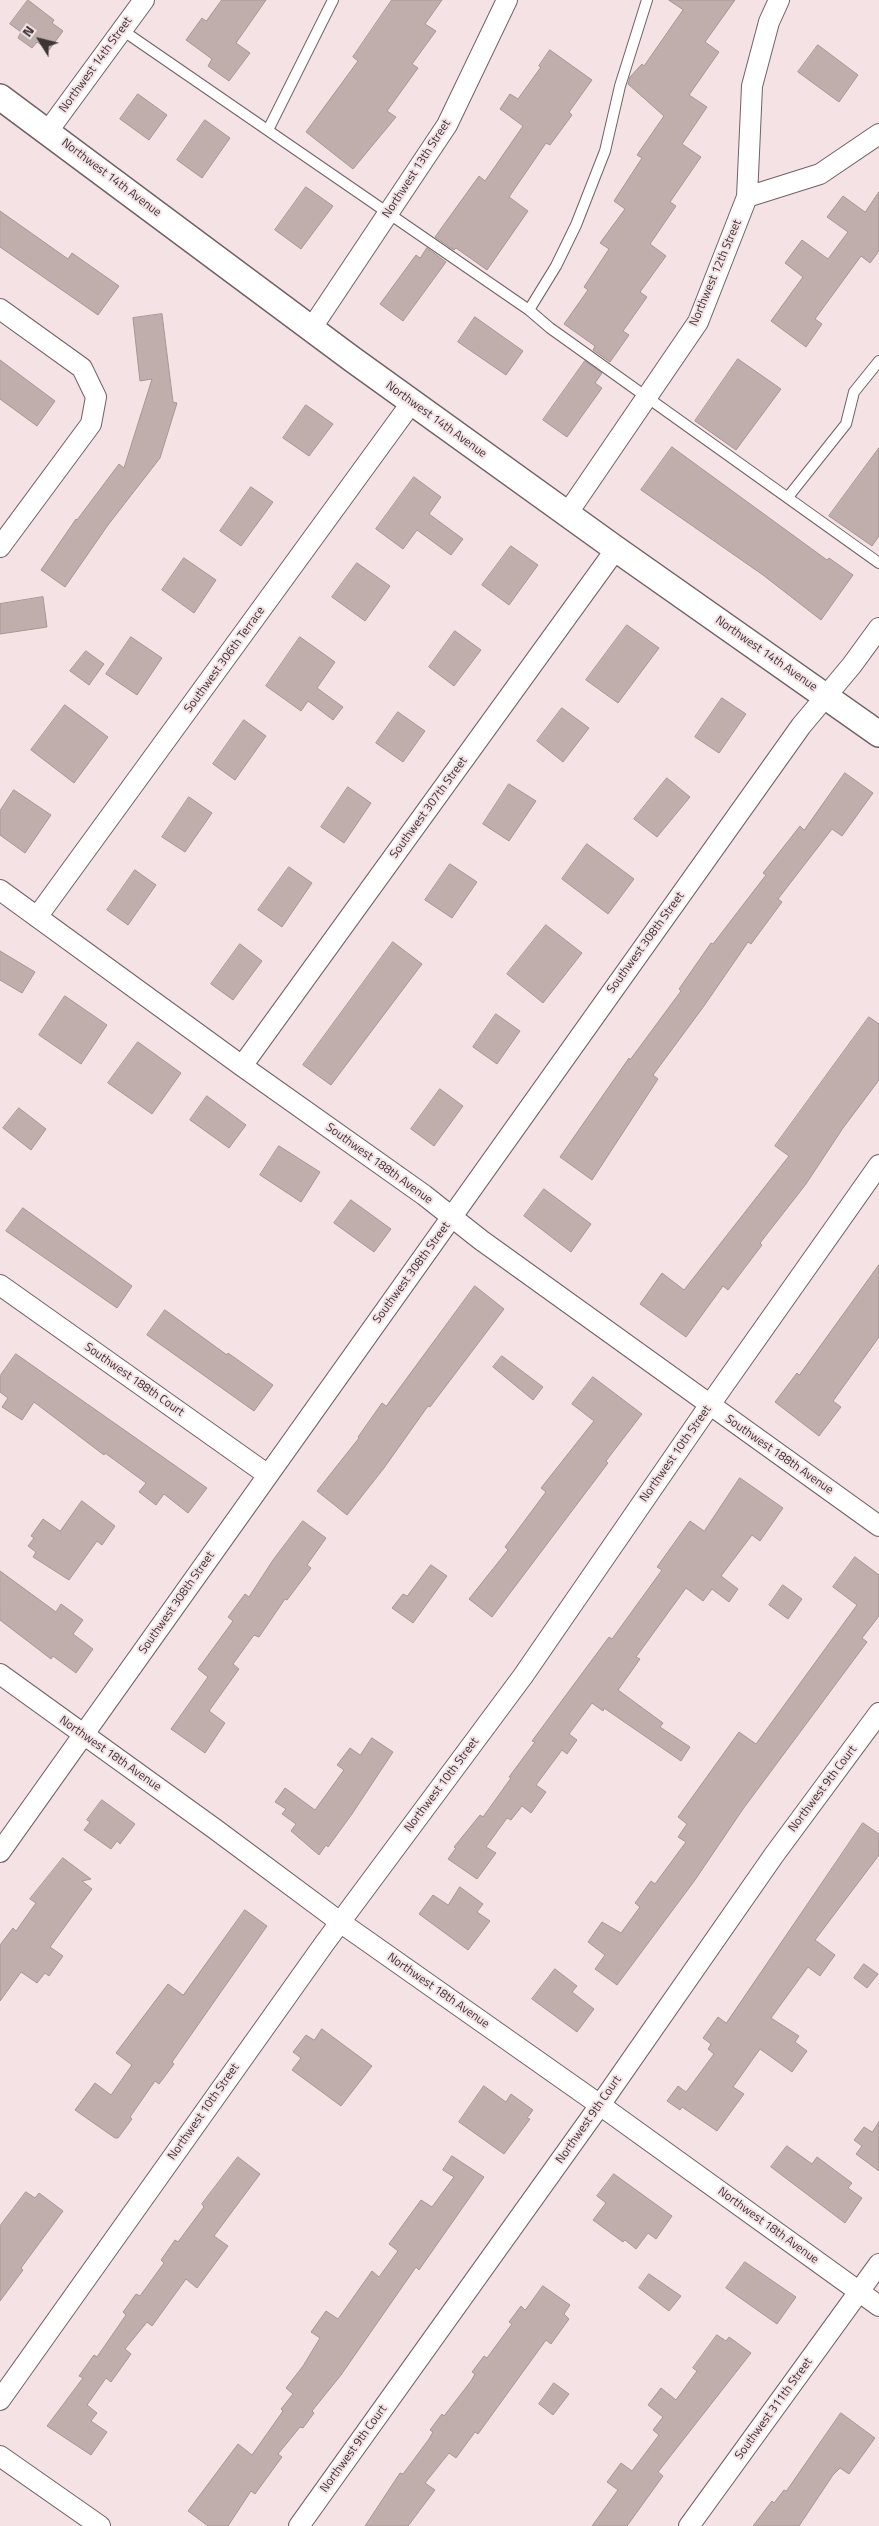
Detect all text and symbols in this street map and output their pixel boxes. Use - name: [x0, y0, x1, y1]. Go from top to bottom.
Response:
- street label: Northwest 14th Street: [57, 14, 135, 116]
- north arrow: [15, 15, 65, 65]
- text: N: [16, 21, 39, 41]
- street label: Northwest 13th Street: [380, 117, 454, 221]
- street label: Northwest 14th Avenue: [58, 136, 164, 220]
- street label: Northwest 12th Street: [687, 218, 745, 328]
- street label: Northwest 14th Avenue: [383, 379, 489, 461]
- street label: Southwest 306th Terrace: [182, 604, 268, 716]
- street label: Northwest 14th Avenue: [712, 613, 820, 695]
- street label: Southwest 307th Street: [387, 755, 471, 861]
- street label: Southwest 308th Street: [604, 890, 688, 996]
- street label: Southwest 188th Avenue: [323, 1120, 435, 1208]
- street label: Southwest 308th Street: [370, 1220, 454, 1326]
- street label: Southwest 188th Court: [81, 1340, 187, 1420]
- street label: Northwest 10th Street: [637, 1403, 715, 1505]
- street label: Southwest 188th Avenue: [722, 1412, 836, 1498]
- street label: Southwest 308th Street: [136, 1549, 218, 1657]
- street label: Northwest 18th Avenue: [56, 1713, 164, 1795]
- street label: Northwest 10th Street: [402, 1735, 482, 1835]
- street label: Northwest 9th Court: [786, 1743, 860, 1835]
- street label: Northwest 18th Avenue: [384, 1950, 492, 2032]
- street label: Northwest 10th Street: [165, 2061, 243, 2163]
- street label: Northwest 9th Court: [553, 2073, 625, 2167]
- street label: Northwest 18th Avenue: [715, 2185, 821, 2267]
- street label: Southwest 311th Street: [732, 2356, 816, 2462]
- street label: Northwest 9th Court: [318, 2403, 390, 2495]

